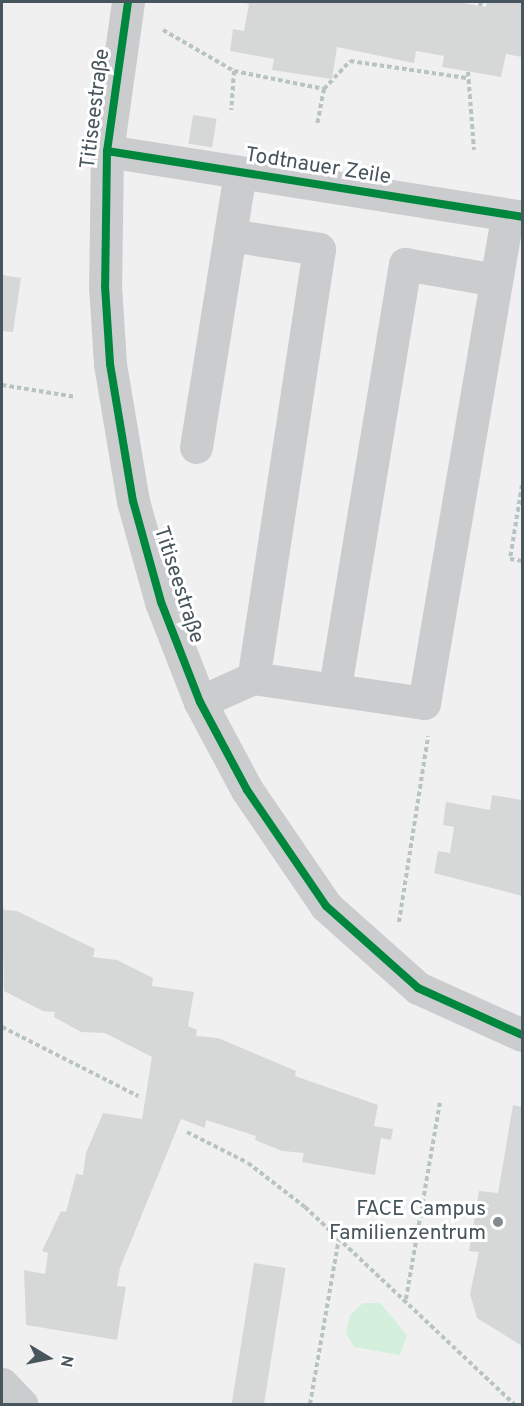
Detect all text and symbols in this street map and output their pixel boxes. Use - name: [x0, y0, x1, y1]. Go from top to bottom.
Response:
- street label: Titiseestraße: [76, 47, 116, 171]
- street label: Todtnauer Zeile: [243, 143, 393, 191]
- street label: Titiseestraße: [147, 523, 209, 647]
- place label: FACE Campus Familienzentrum: [329, 1197, 486, 1247]
- marker: FACE Campus Familienzentrum: [491, 1215, 505, 1229]
- north arrow: [18, 1328, 78, 1388]
- text: N: [55, 1354, 77, 1369]

